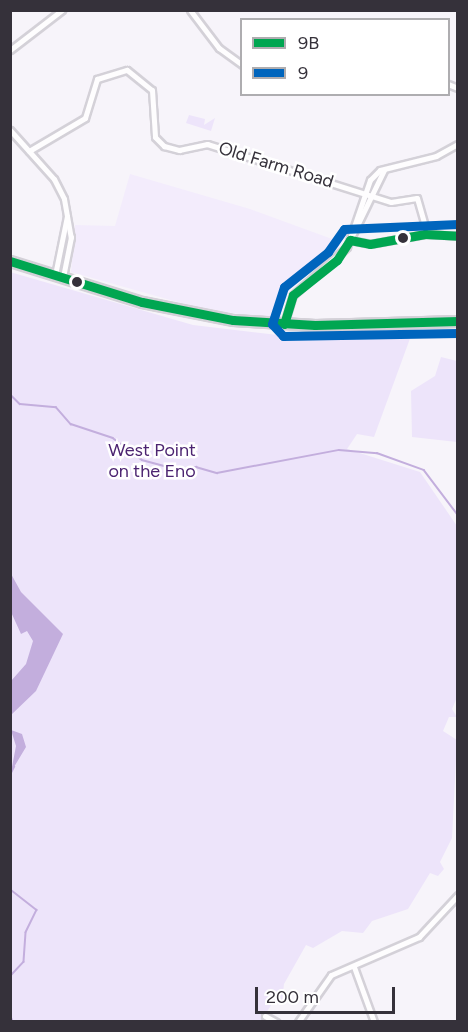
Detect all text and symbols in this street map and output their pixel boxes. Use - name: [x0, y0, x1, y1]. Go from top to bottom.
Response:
- legend: [240, 18, 450, 96]
- text: 9B: [298, 32, 319, 54]
- text: 9: [298, 62, 308, 84]
- street label: Old Farm Road: [216, 137, 336, 193]
- unlabelled marker: [397, 232, 409, 244]
- unlabelled marker: [71, 276, 83, 288]
- park label: West Point on the Eno: [108, 440, 196, 482]
- scale bar: [258, 975, 398, 1013]
- text: 200 m: [266, 986, 319, 1008]

